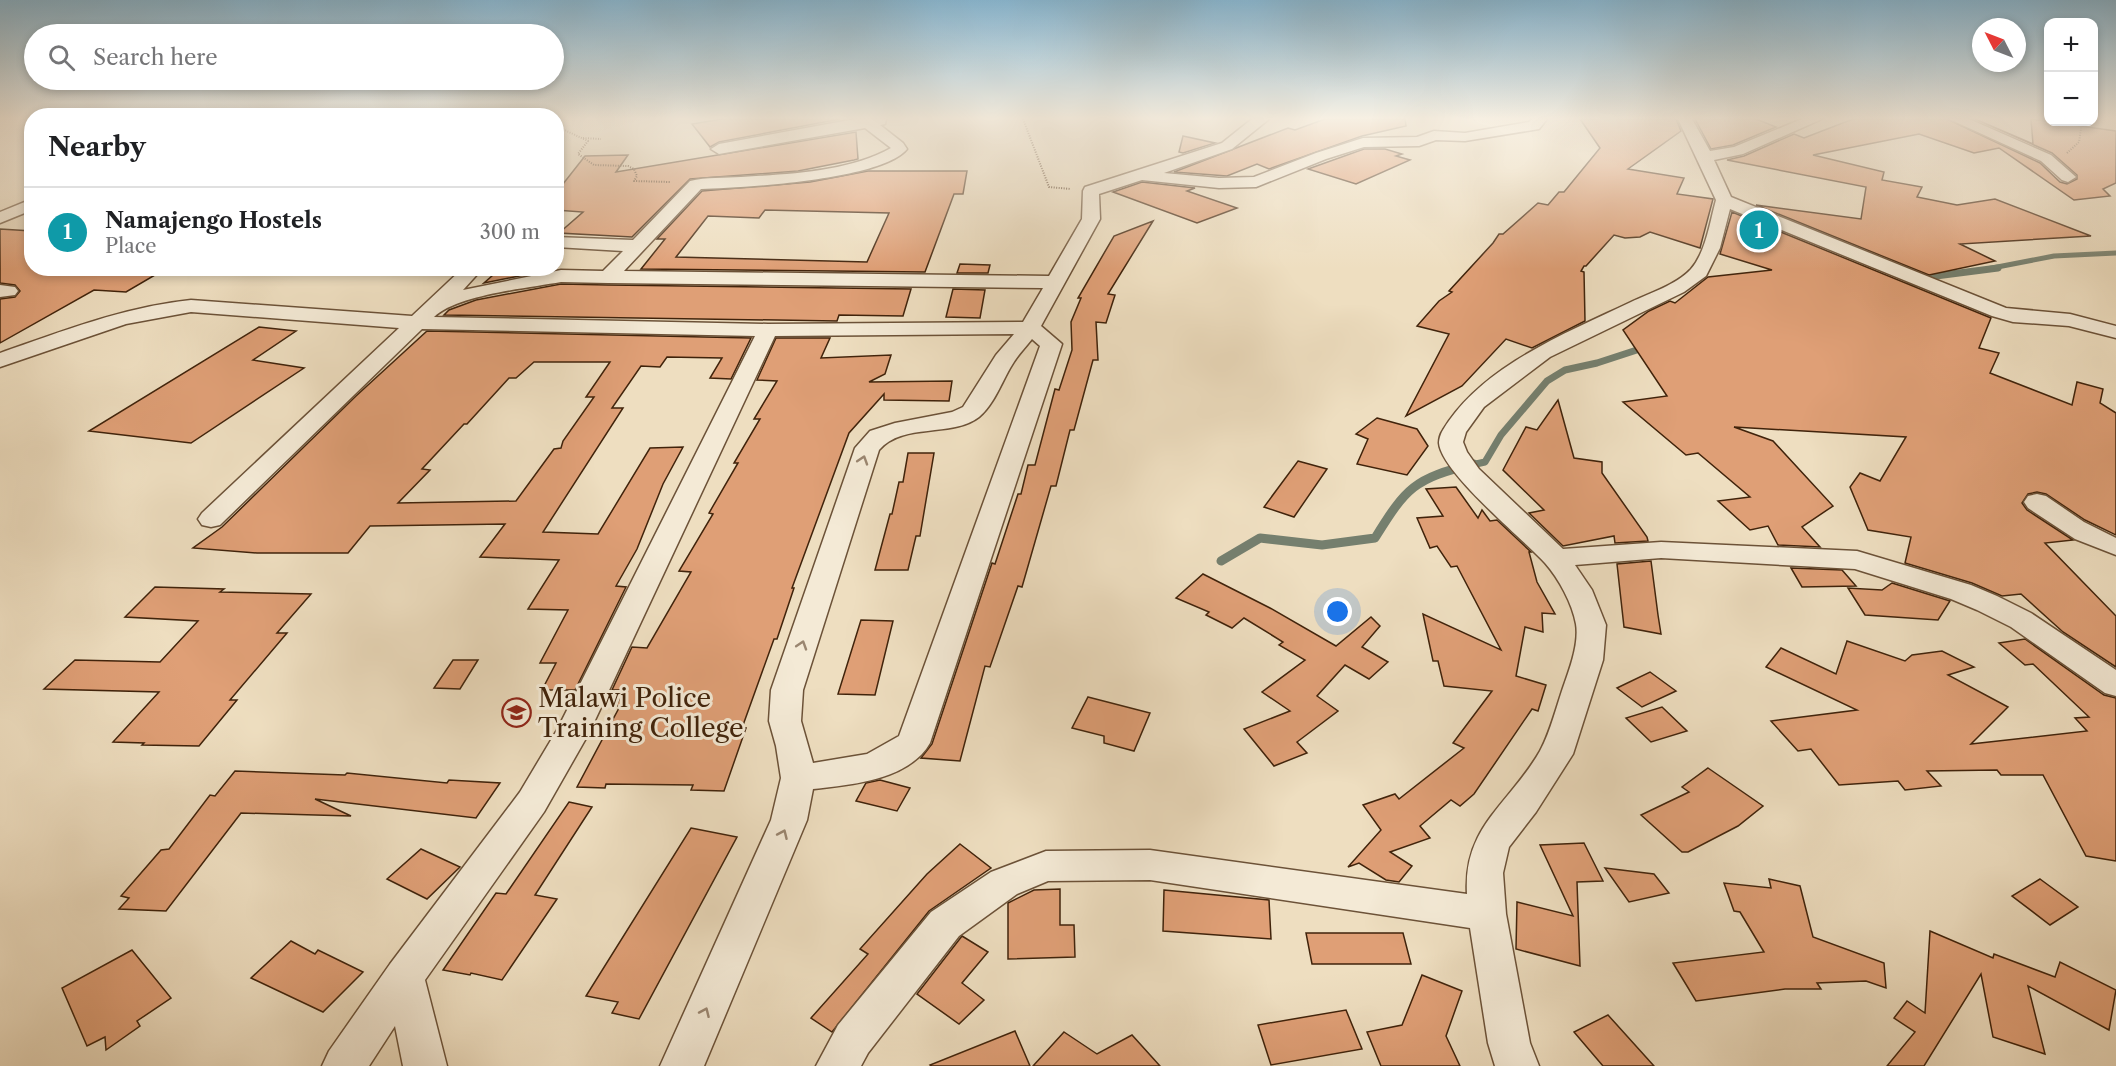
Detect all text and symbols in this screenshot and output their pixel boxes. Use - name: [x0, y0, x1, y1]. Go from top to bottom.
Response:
- north arrow: [1972, 18, 2026, 72]
- map controls: [2044, 18, 2098, 126]
- button: +: [2044, 18, 2098, 72]
- search box: [24, 24, 564, 90]
- icon: search: [45, 41, 78, 74]
- text: Search here: [93, 44, 218, 71]
- button: −: [2044, 72, 2098, 126]
- text: Nearby: [48, 131, 146, 163]
- text: Namajengo Hostels: [105, 207, 322, 234]
- pin: 1: [1740, 208, 1778, 252]
- text: 1: [63, 220, 72, 244]
- text: 300 m: [480, 220, 540, 244]
- text: Place: [105, 234, 156, 258]
- one-way arrow: [856, 455, 869, 466]
- your location: [1323, 597, 1352, 626]
- one-way arrow: [794, 640, 807, 651]
- place label: Malawi Police Training College: [538, 682, 744, 744]
- school or university icon: Malawi Police Training College: [501, 697, 533, 729]
- one-way arrow: [776, 829, 788, 840]
- one-way arrow: [698, 1008, 710, 1019]

